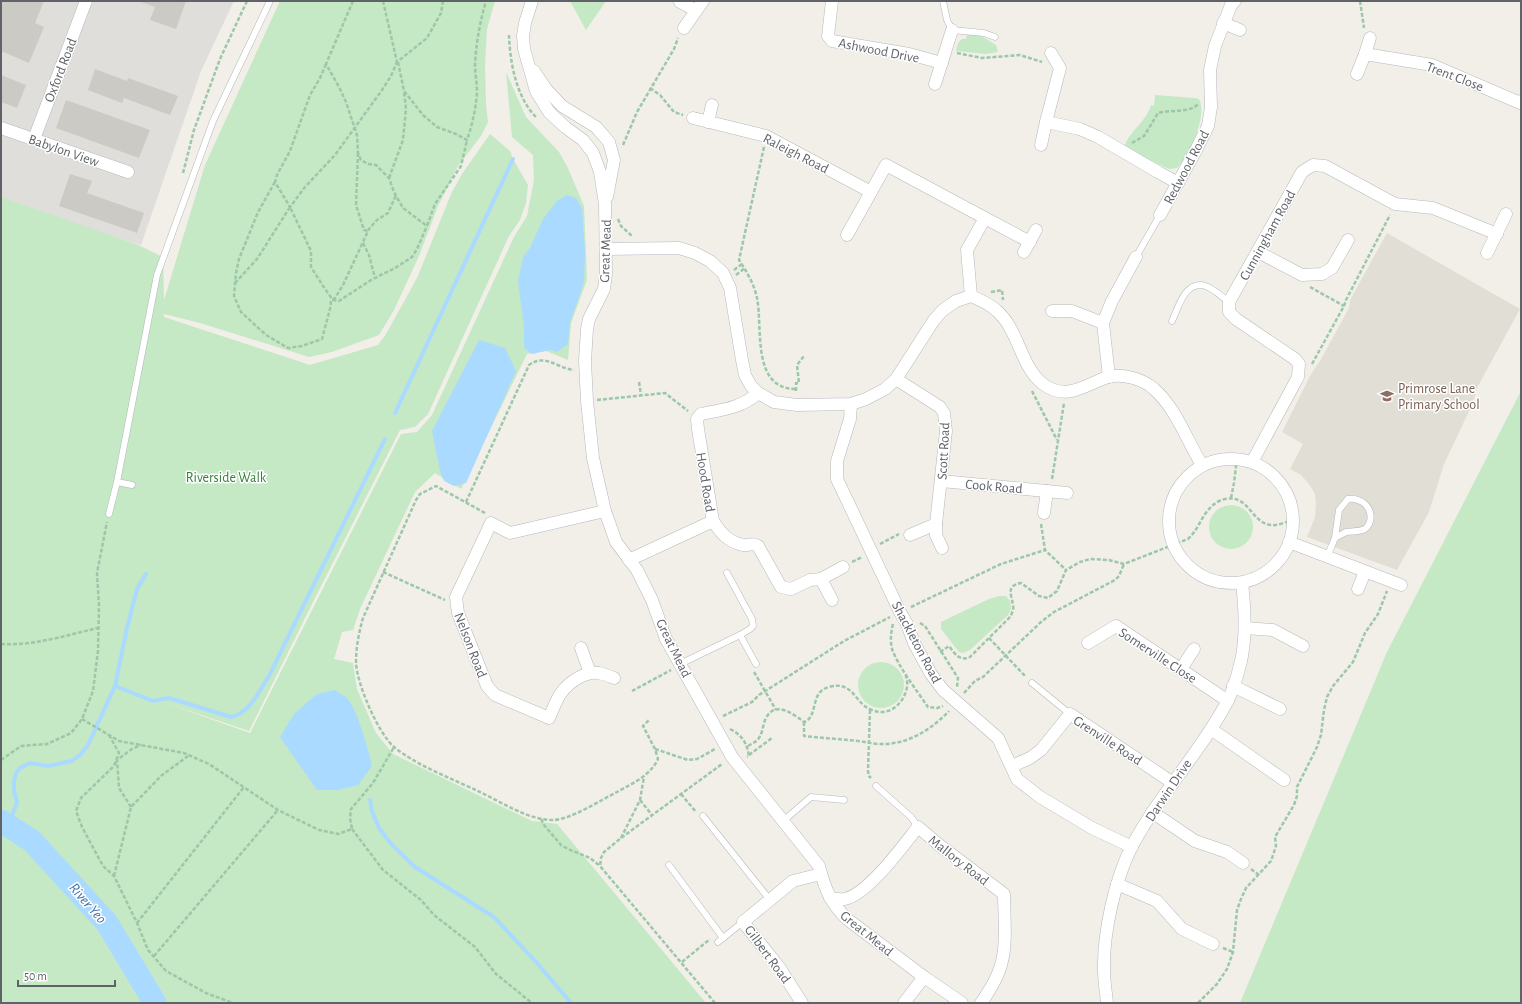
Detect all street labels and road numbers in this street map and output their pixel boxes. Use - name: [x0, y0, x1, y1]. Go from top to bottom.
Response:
- street label: Oxford Road: [42, 36, 80, 104]
- street label: Ashwood Drive: [837, 36, 920, 66]
- street label: Trent Close: [1424, 60, 1485, 94]
- street label: Redwood Road: [1162, 128, 1212, 207]
- street label: Raleigh Road: [761, 131, 831, 176]
- street label: Babylon View: [26, 132, 101, 170]
- street label: Cunningham Road: [1237, 188, 1298, 283]
- street label: Great Mead: [598, 219, 614, 283]
- street label: Scott Road: [935, 422, 952, 480]
- street label: Hood Road: [693, 451, 717, 513]
- street label: Cook Road: [965, 478, 1023, 496]
- street label: Shackleton Road: [889, 599, 943, 686]
- street label: Nelson Road: [451, 611, 489, 680]
- street label: Great Mead: [653, 617, 693, 680]
- street label: Somerville Close: [1116, 626, 1199, 686]
- street label: Grenville Road: [1071, 713, 1144, 768]
- street label: Darwin Drive: [1143, 757, 1195, 824]
- street label: Mallory Road: [926, 833, 991, 888]
- street label: Great Mead: [837, 908, 895, 959]
- street label: Gilbert Road: [742, 923, 793, 986]

